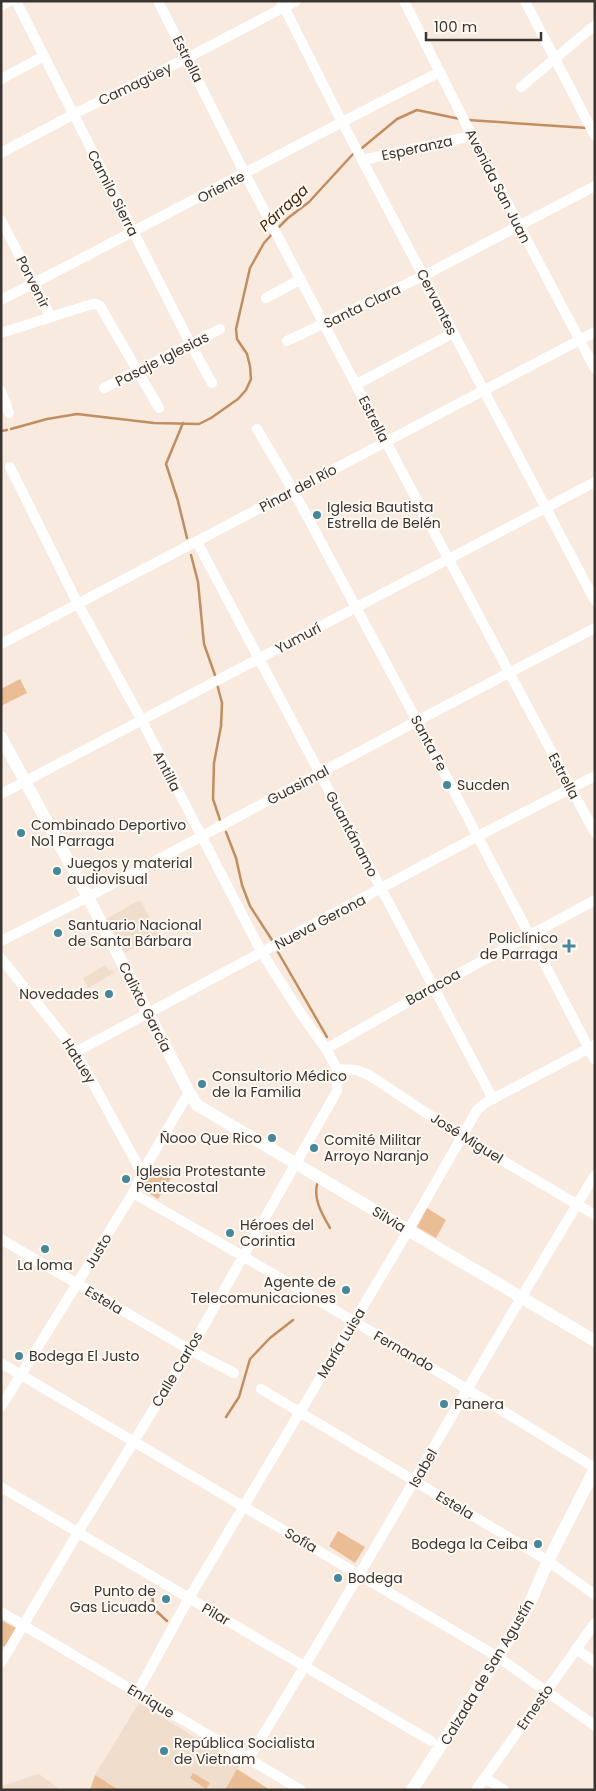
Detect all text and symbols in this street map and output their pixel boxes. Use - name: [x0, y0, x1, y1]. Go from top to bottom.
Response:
- scale bar: [426, 10, 541, 42]
- text: 100 m: [434, 16, 477, 37]
- street label: Estrella: [168, 32, 208, 86]
- street label: Camagüey: [95, 58, 175, 110]
- street label: Avenida San Juan: [460, 125, 536, 247]
- street label: Esperanza: [380, 131, 454, 165]
- street label: Camilo Sierra: [83, 146, 143, 240]
- street label: Oriente: [194, 166, 249, 208]
- water label: Párraga: [254, 179, 313, 236]
- street label: Porvenir: [11, 252, 55, 312]
- street label: Cervantes: [412, 265, 462, 339]
- street label: Santa Clara: [320, 279, 404, 333]
- street label: Pasaje Iglesias: [112, 327, 212, 391]
- street label: Estrella: [354, 392, 394, 446]
- street label: Pinar del Río: [256, 459, 340, 517]
- place label: Iglesia Bautista Estrella de Belén: [327, 497, 441, 533]
- marker: Iglesia Bautista Estrella de Belén: [311, 509, 323, 521]
- street label: Yumurí: [272, 617, 325, 658]
- street label: Santa Fe: [406, 712, 452, 775]
- street label: Antilla: [148, 747, 186, 795]
- street label: Estrella: [543, 749, 585, 803]
- street label: Guasimal: [264, 760, 332, 810]
- place label: Sucden: [457, 775, 510, 795]
- marker: Sucden: [441, 779, 453, 791]
- street label: Guantánamo: [321, 788, 383, 881]
- place label: Combinado Deportivo No1 Parraga: [31, 815, 186, 851]
- marker: Combinado Deportivo No1 Parraga: [15, 827, 27, 839]
- place label: Juegos y material audiovisual: [67, 853, 192, 889]
- marker: Juegos y material audiovisual: [51, 865, 63, 877]
- street label: Nueva Gerona: [271, 890, 369, 954]
- place label: Santuario Nacional de Santa Bárbara: [68, 915, 202, 951]
- marker: Santuario Nacional de Santa Bárbara: [52, 927, 64, 939]
- place label: Policlínico de Parraga: [480, 928, 558, 964]
- marker: Policlínico de Parraga: [562, 939, 576, 953]
- street label: Calixto García: [114, 959, 176, 1055]
- street label: Baracoa: [402, 964, 464, 1010]
- place label: Novedades: [19, 984, 99, 1004]
- marker: Novedades: [103, 988, 115, 1000]
- street label: Hatuey: [57, 1035, 101, 1087]
- place label: Consultorio Médico de la Familia: [212, 1066, 347, 1102]
- marker: Consultorio Médico de la Familia: [196, 1078, 208, 1090]
- street label: José Miguel: [427, 1108, 507, 1168]
- place label: Ñooo Que Rico: [160, 1128, 262, 1148]
- place label: Comité Militar Arroyo Naranjo: [324, 1130, 429, 1166]
- marker: Ñooo Que Rico: [266, 1132, 278, 1144]
- marker: Comité Militar Arroyo Naranjo: [308, 1142, 320, 1154]
- place label: Iglesia Protestante Pentecostal: [136, 1161, 266, 1197]
- marker: Iglesia Protestante Pentecostal: [120, 1173, 132, 1185]
- street label: Silvia: [368, 1201, 410, 1237]
- place label: Héroes del Corintia: [240, 1215, 314, 1251]
- marker: Héroes del Corintia: [224, 1227, 236, 1239]
- street label: Justo: [80, 1230, 116, 1272]
- marker: La loma: [39, 1243, 51, 1255]
- place label: La loma: [17, 1255, 73, 1275]
- place label: Agente de Telecomunicaciones: [191, 1272, 336, 1308]
- street label: Estela: [81, 1281, 127, 1319]
- marker: Agente de Telecomunicaciones: [340, 1284, 352, 1296]
- street label: María Luisa: [312, 1304, 370, 1382]
- street label: Fernando: [370, 1326, 438, 1376]
- street label: Calle Carlos: [147, 1328, 207, 1410]
- place label: Bodega El Justo: [29, 1346, 139, 1366]
- marker: Bodega El Justo: [13, 1350, 25, 1362]
- place label: Panera: [454, 1394, 504, 1414]
- marker: Panera: [438, 1398, 450, 1410]
- street label: Isabel: [404, 1445, 442, 1491]
- street label: Estela: [432, 1486, 478, 1524]
- street label: Sofía: [281, 1523, 321, 1557]
- place label: Bodega la Ceiba: [411, 1534, 528, 1554]
- marker: Bodega la Ceiba: [532, 1538, 544, 1550]
- place label: Bodega: [348, 1568, 403, 1588]
- marker: Bodega: [332, 1572, 344, 1584]
- place label: Punto de Gas Licuado: [70, 1581, 156, 1617]
- marker: Punto de Gas Licuado: [160, 1593, 172, 1605]
- street label: Calzada de San Agustín: [435, 1595, 539, 1749]
- street label: Pilar: [198, 1598, 234, 1630]
- street label: Enrique: [124, 1679, 179, 1723]
- street label: Ernesto: [512, 1680, 558, 1734]
- place label: República Socialista de Vietnam: [174, 1733, 315, 1769]
- marker: República Socialista de Vietnam: [158, 1745, 170, 1757]

